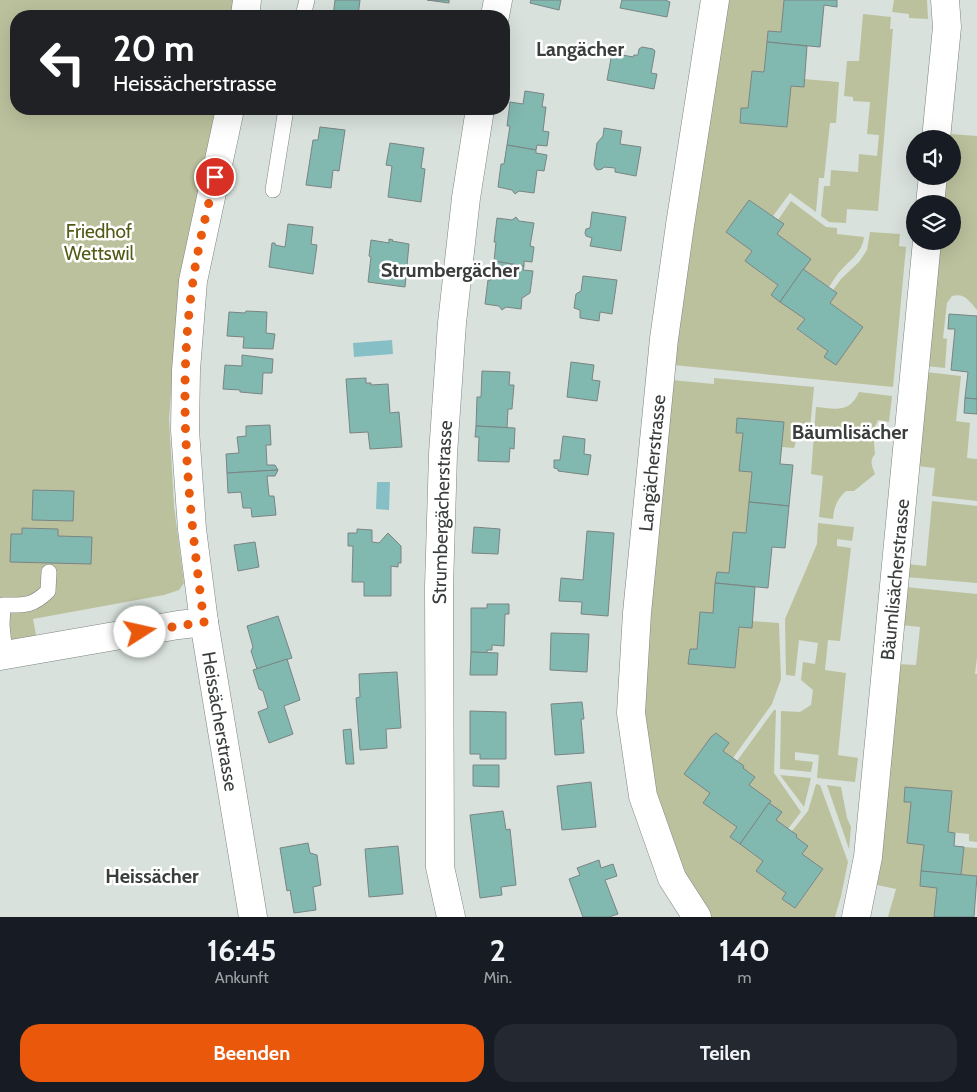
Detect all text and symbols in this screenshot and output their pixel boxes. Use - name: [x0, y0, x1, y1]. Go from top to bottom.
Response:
- text: 20 m: [113, 27, 195, 70]
- icon: left: [30, 30, 95, 95]
- district label: Langächer: [536, 37, 624, 61]
- text: Heissächerstrasse: [113, 70, 276, 97]
- map controls: [906, 130, 961, 250]
- button: sound: [906, 130, 961, 185]
- pin: [194, 156, 236, 198]
- icon: arrive: [201, 163, 229, 191]
- button: layers: [906, 195, 961, 250]
- park label: Friedhof Wettswil: [64, 220, 134, 265]
- district label: Strumbergächer: [381, 258, 520, 282]
- street label: Langächerstrasse: [634, 393, 670, 533]
- street label: Strumbergächerstrasse: [427, 419, 457, 604]
- district label: Bäumlisächer: [792, 420, 909, 444]
- street label: Bäumlisächerstrasse: [875, 497, 914, 661]
- position arrow: [113, 605, 165, 657]
- street label: Heissächerstrasse: [198, 650, 243, 793]
- district label: Heissächer: [105, 864, 199, 888]
- text: 16:45: [207, 932, 276, 969]
- text: 2: [490, 932, 506, 969]
- text: 140: [719, 932, 770, 969]
- text: Ankunft: [215, 968, 269, 987]
- text: Min.: [483, 968, 512, 987]
- text: m: [737, 968, 752, 987]
- button: Beenden: [20, 1024, 484, 1082]
- button: Teilen: [494, 1024, 957, 1082]

